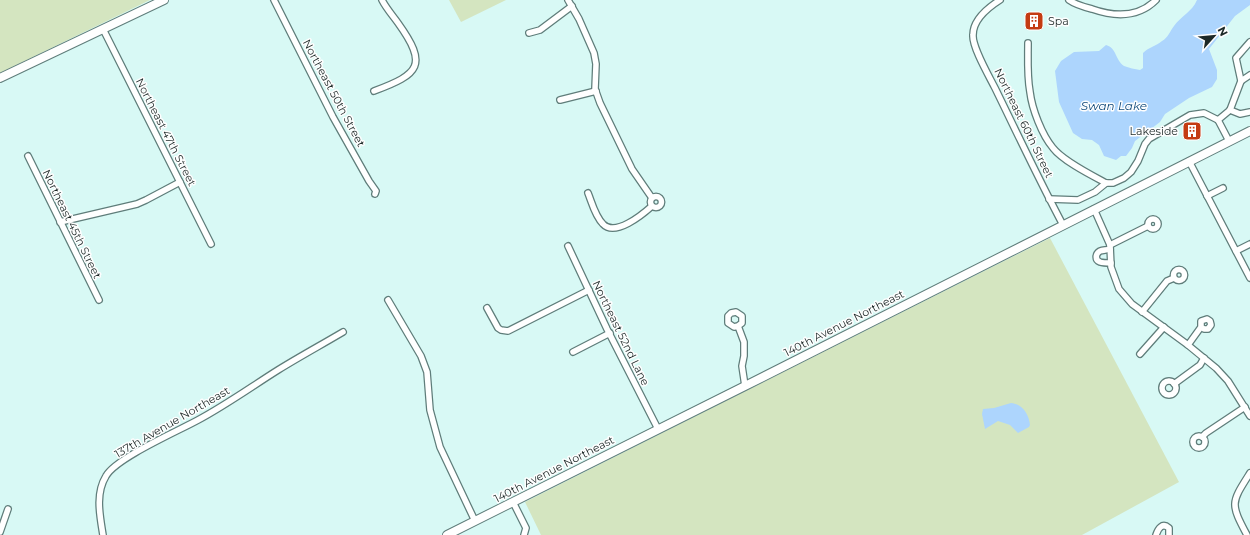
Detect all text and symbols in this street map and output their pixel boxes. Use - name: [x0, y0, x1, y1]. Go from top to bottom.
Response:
- building icon: Spa: [1023, 10, 1045, 32]
- place label: Spa: [1048, 14, 1069, 28]
- north arrow: [1194, 16, 1234, 56]
- text: N: [1215, 24, 1231, 39]
- street label: Northeast 50th Street: [300, 37, 369, 150]
- street label: Northeast 60th Street: [991, 66, 1057, 181]
- street label: Northeast 47th Street: [133, 76, 200, 189]
- water label: Swan Lake: [1081, 98, 1147, 113]
- building icon: Lakeside: [1181, 120, 1203, 142]
- place label: Lakeside: [1130, 124, 1178, 138]
- street label: Northeast 45th Street: [40, 167, 105, 281]
- street label: Northeast 52nd Lane: [589, 278, 653, 388]
- street label: 140th Avenue Northeast: [782, 286, 907, 359]
- street label: 137th Avenue Northeast: [112, 383, 233, 461]
- street label: 140th Avenue Northeast: [492, 432, 617, 505]

